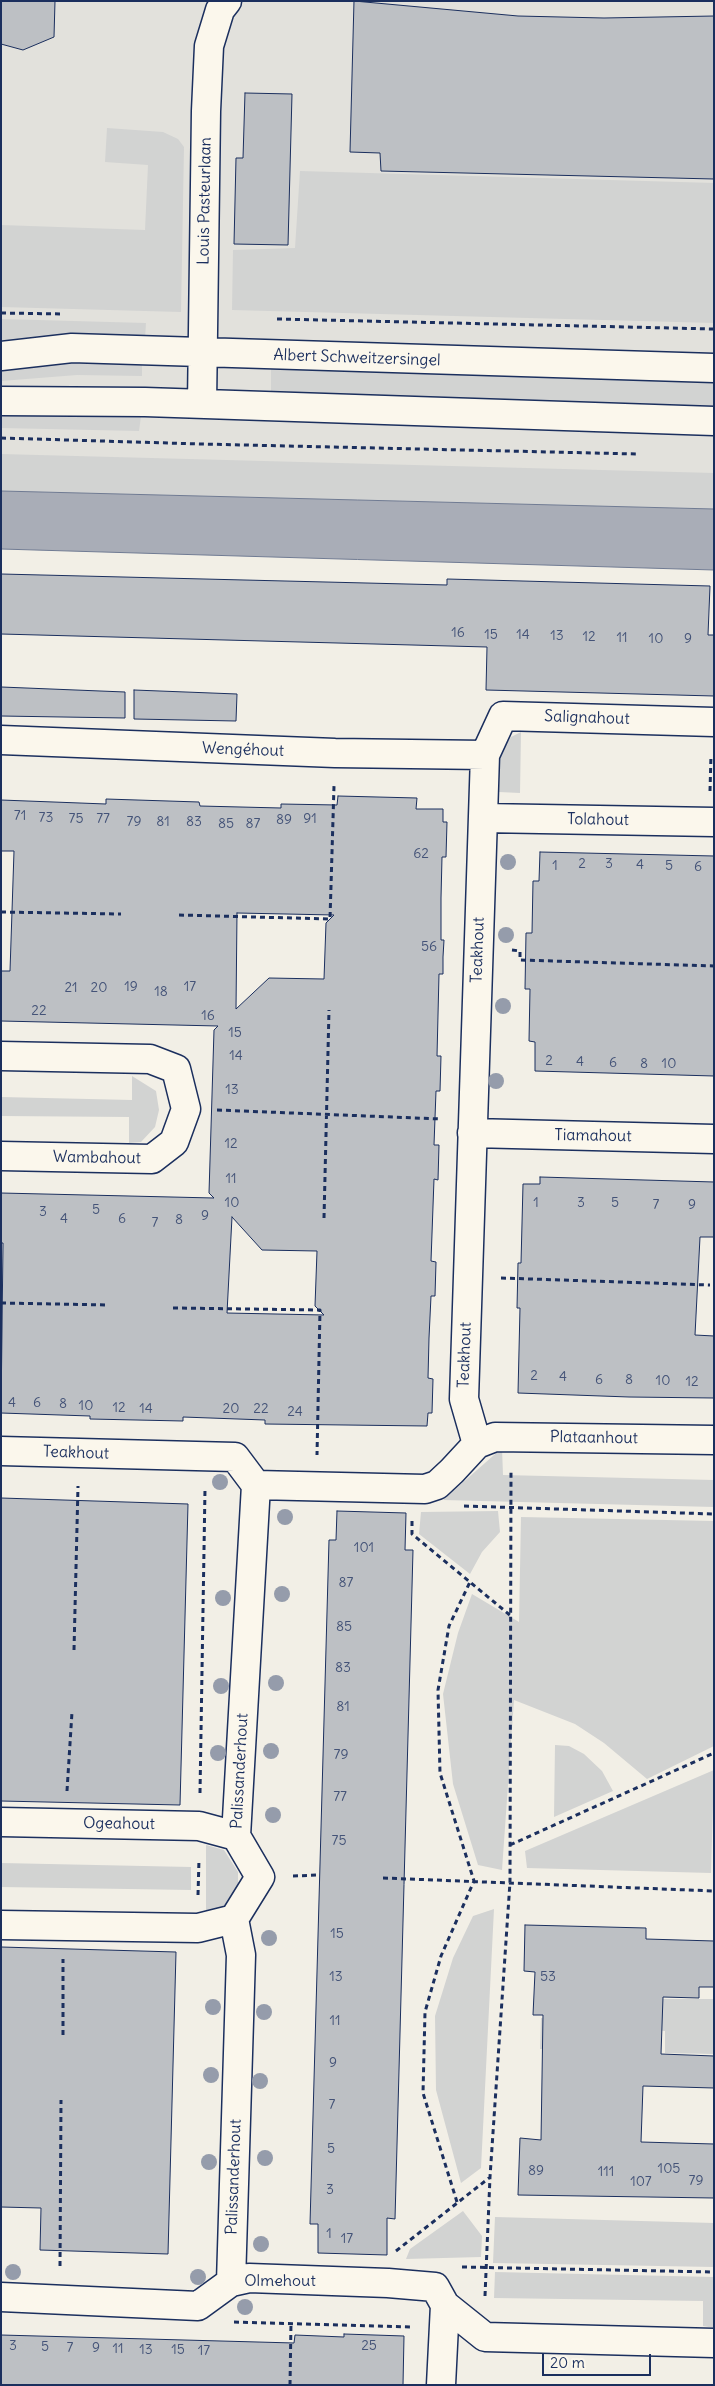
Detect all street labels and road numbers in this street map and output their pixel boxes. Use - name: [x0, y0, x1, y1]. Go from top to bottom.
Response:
- street label: Louis Pasteurlaan: [194, 137, 216, 265]
- street label: Albert Schweitzersingel: [273, 345, 441, 371]
- street label: Salignahout: [544, 707, 630, 729]
- street label: Wengéhout: [202, 739, 284, 761]
- street label: Tolahout: [567, 810, 629, 830]
- street label: Teakhout: [467, 917, 489, 983]
- street label: Tiamahout: [554, 1126, 632, 1146]
- street label: Wambahout: [53, 1148, 141, 1168]
- street label: Teakhout: [454, 1322, 476, 1388]
- street label: Plataanhout: [550, 1428, 638, 1448]
- street label: Teakhout: [43, 1442, 109, 1464]
- street label: Palissanderhout: [227, 1713, 253, 1829]
- street label: Ogeahout: [83, 1814, 155, 1834]
- street label: Palissanderhout: [222, 2119, 246, 2235]
- street label: Olmehout: [244, 2271, 316, 2291]

